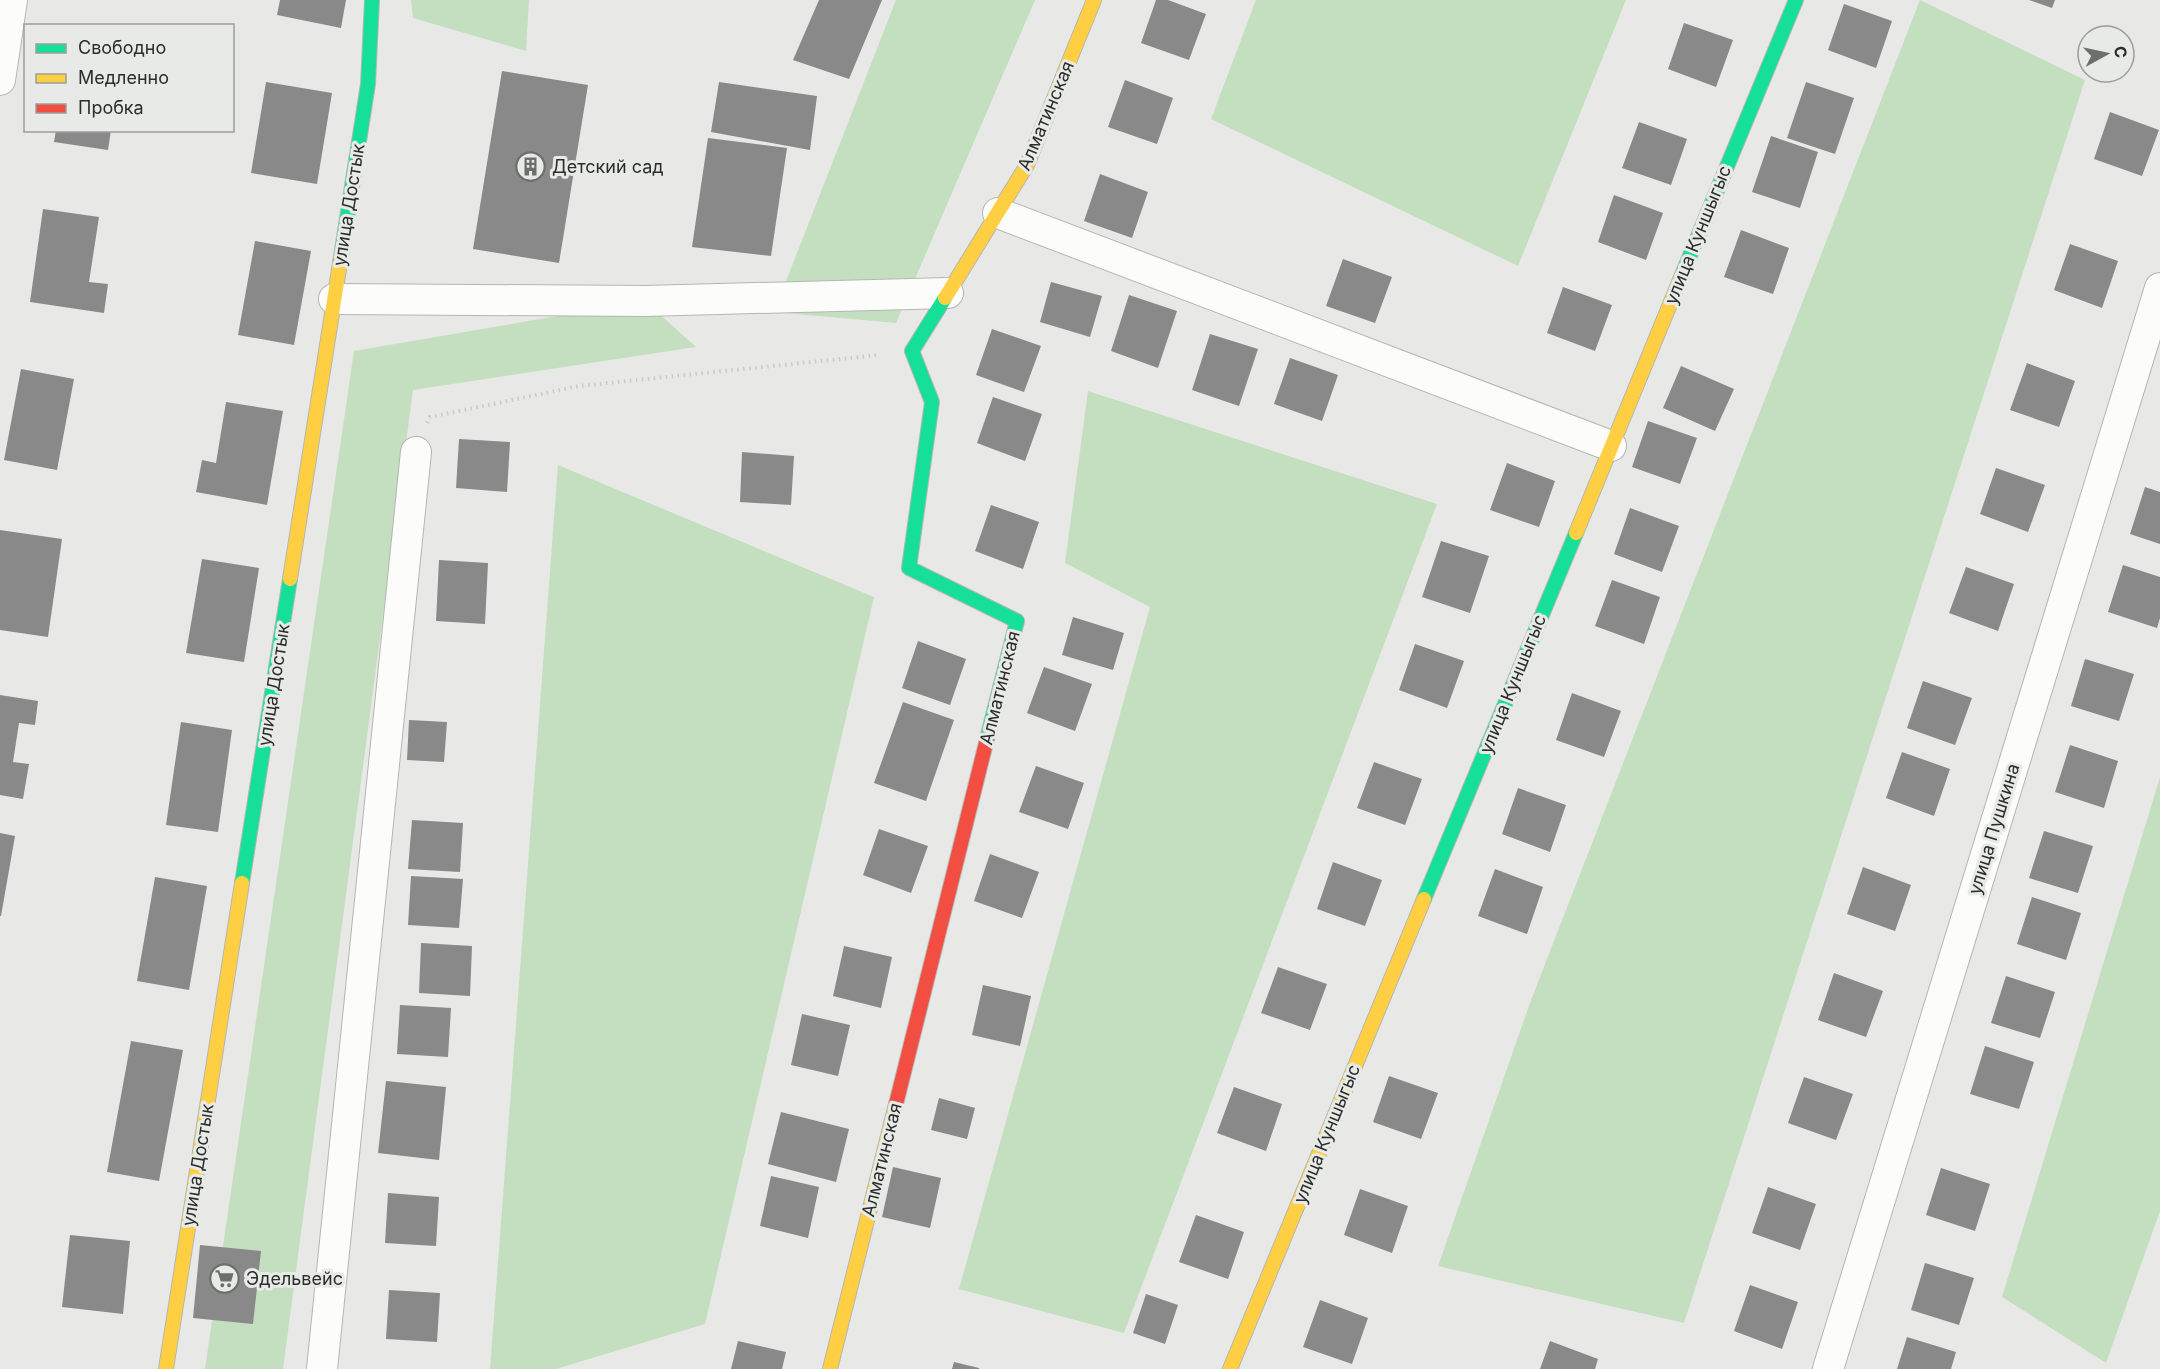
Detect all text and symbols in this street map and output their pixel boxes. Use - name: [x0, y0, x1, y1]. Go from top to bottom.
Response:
- legend: [24, 24, 234, 132]
- north arrow: [2076, 24, 2136, 84]
- text: Свободно: [78, 37, 166, 58]
- text: С: [2110, 45, 2132, 59]
- street label: Алматинская: [1013, 58, 1078, 174]
- text: Медленно: [78, 67, 169, 88]
- text: Пробка: [78, 97, 144, 118]
- street label: улица Достык: [328, 142, 369, 268]
- building icon: Детский сад: [515, 151, 547, 183]
- place label: Детский сад: [552, 156, 664, 177]
- street label: улица Куншыгыс: [1660, 162, 1735, 307]
- street label: улица Куншыгыс: [1475, 611, 1550, 756]
- street label: улица Достык: [253, 622, 294, 748]
- street label: Алматинская: [975, 629, 1024, 747]
- street label: улица Пушкина: [1964, 761, 2023, 897]
- street label: улица Куншыгыс: [1289, 1061, 1364, 1206]
- street label: Алматинская: [857, 1101, 906, 1219]
- street label: улица Достык: [177, 1102, 218, 1228]
- supermarket icon: Эдельвейс: [209, 1263, 241, 1295]
- place label: Эдельвейс: [246, 1268, 343, 1289]

